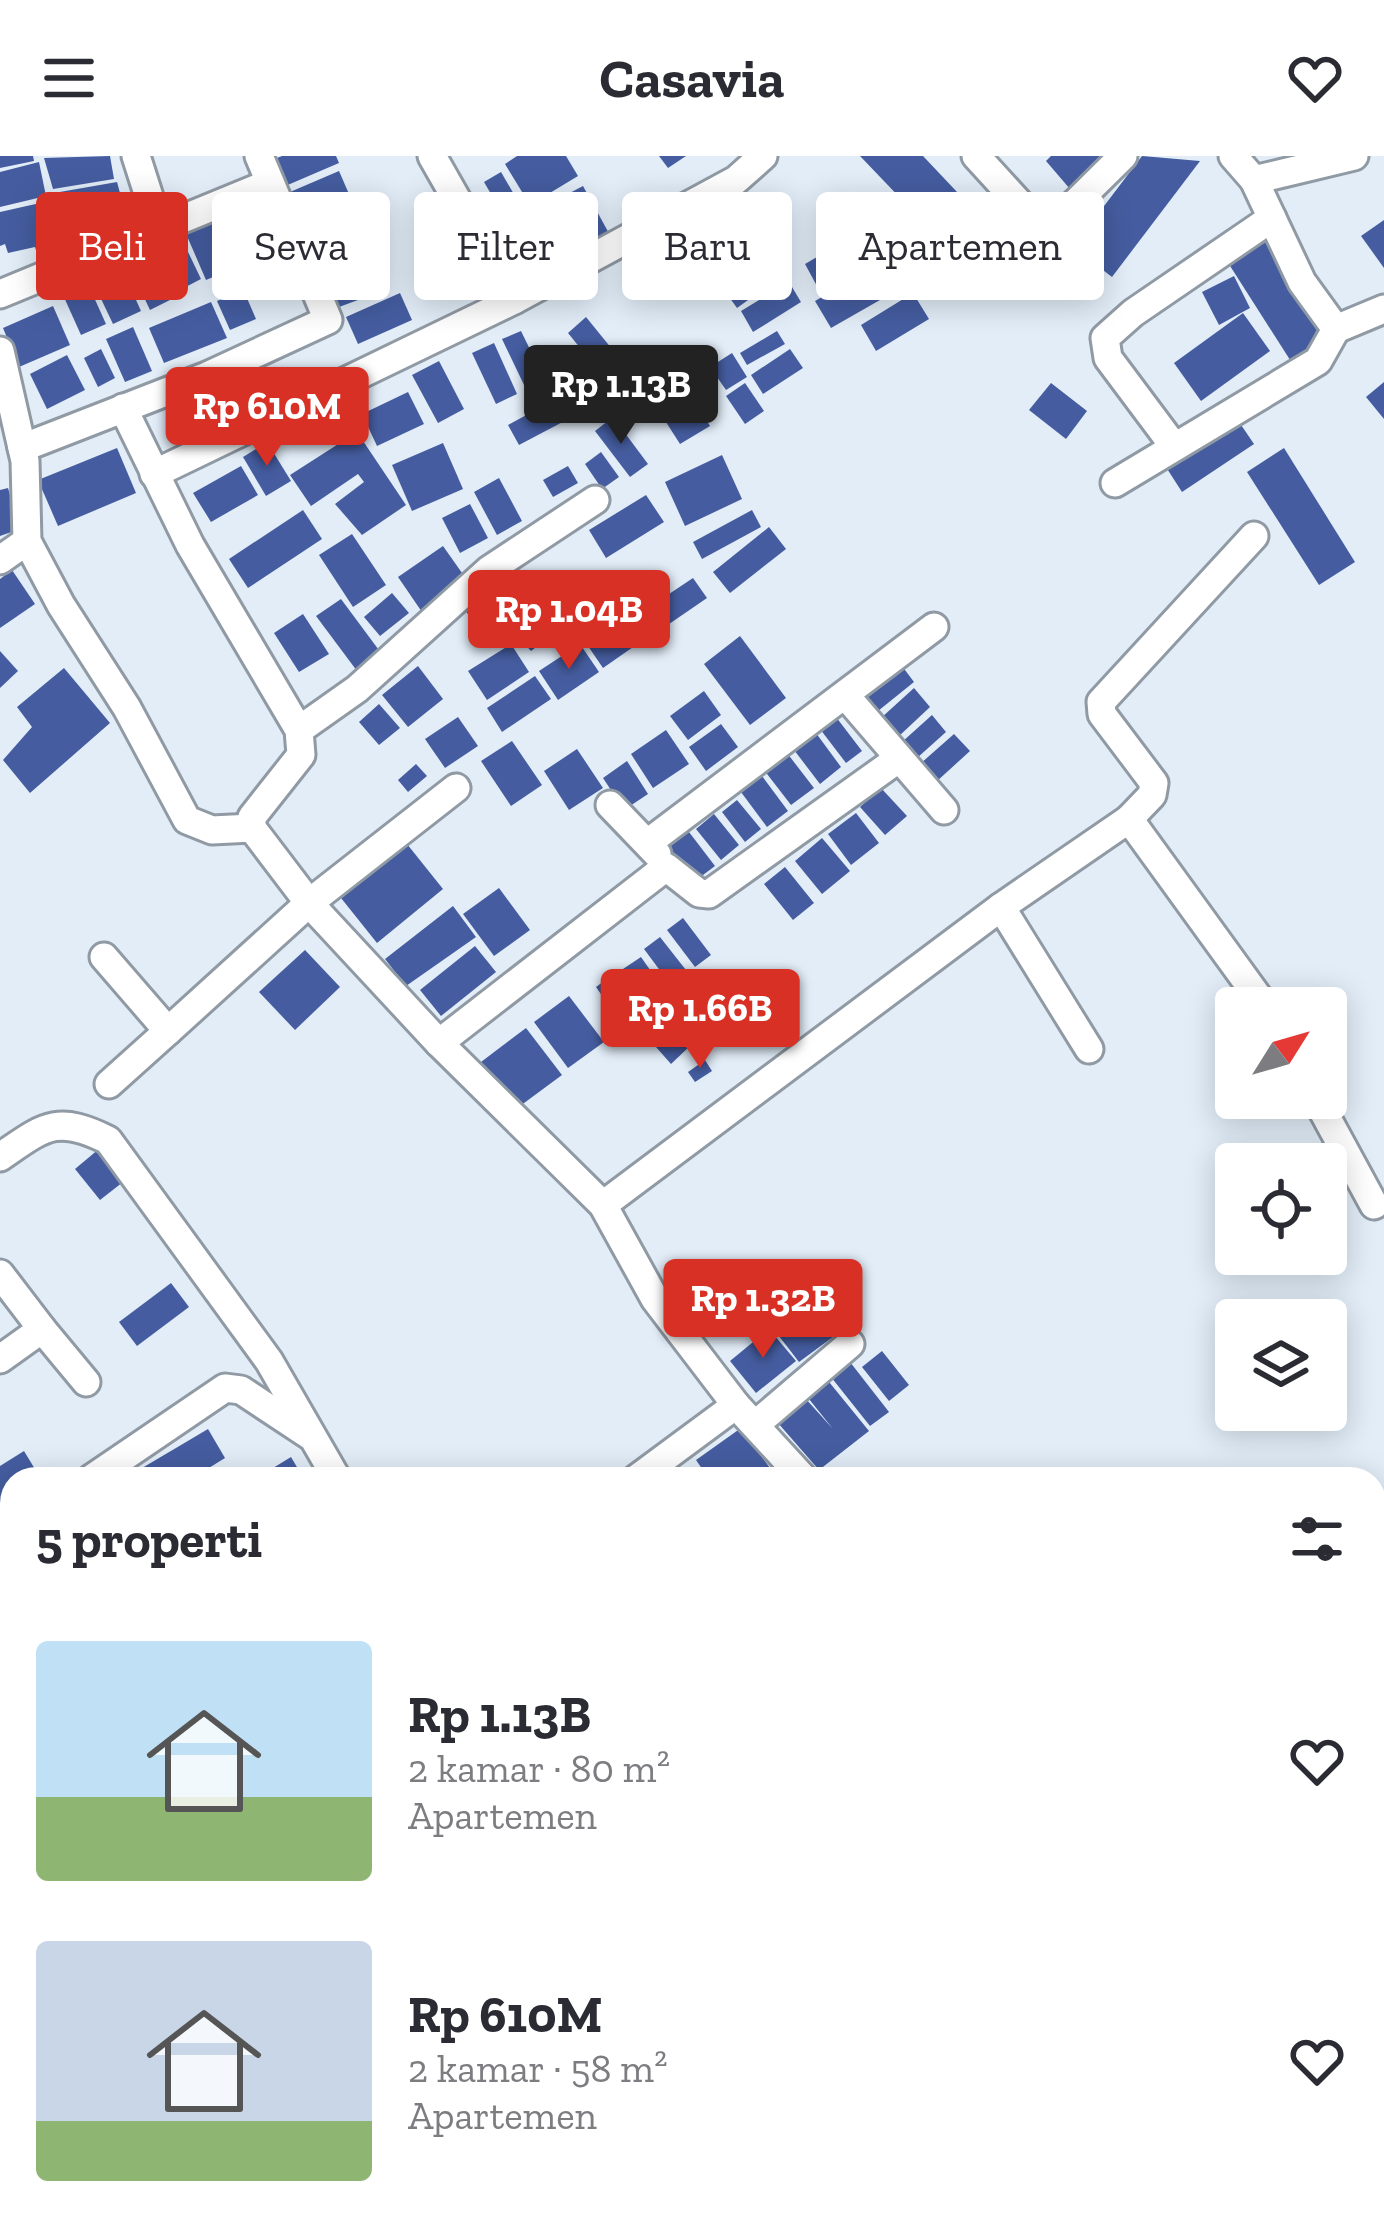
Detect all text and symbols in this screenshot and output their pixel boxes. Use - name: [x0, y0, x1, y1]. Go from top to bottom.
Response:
- icon: menu: [36, 45, 102, 111]
- icon: heart: [1282, 45, 1348, 111]
- text: Casavia: [599, 46, 785, 111]
- chip: Beli: [36, 192, 188, 300]
- chip: Sewa: [212, 192, 390, 300]
- chip: Filter: [414, 192, 598, 300]
- chip: Baru: [622, 192, 792, 300]
- chip: Apartemen: [816, 192, 1104, 300]
- pin: Rp 1.13B: [497, 345, 745, 447]
- text: Rp 1.13B: [551, 360, 691, 407]
- pin: Rp 610M: [156, 367, 378, 469]
- text: Rp 610M: [193, 382, 341, 429]
- pin: Rp 1.04B: [445, 570, 693, 672]
- text: Rp 1.04B: [495, 585, 643, 632]
- pin: Rp 1.66B: [576, 969, 824, 1071]
- text: Rp 1.66B: [628, 984, 772, 1031]
- north arrow: [1215, 987, 1347, 1119]
- map controls: [1215, 987, 1347, 1431]
- button: locate: [1215, 1143, 1347, 1275]
- pin: Rp 1.32B: [639, 1259, 887, 1361]
- text: Rp 1.32B: [690, 1274, 836, 1321]
- button: layers: [1215, 1299, 1347, 1431]
- icon: filters: [1284, 1506, 1350, 1572]
- text: 5 properti: [36, 1509, 262, 1570]
- text: Rp 1.13B: [408, 1684, 591, 1745]
- icon: home: [132, 1689, 276, 1833]
- icon: heart: [1284, 1728, 1350, 1794]
- text: 2 kamar · 80 m²: [408, 1745, 670, 1792]
- text: Apartemen: [408, 1792, 597, 1839]
- text: Rp 610M: [408, 1984, 602, 2045]
- icon: home: [132, 1989, 276, 2133]
- icon: heart: [1284, 2028, 1350, 2094]
- text: 2 kamar · 58 m²: [408, 2045, 668, 2092]
- text: Apartemen: [408, 2092, 597, 2139]

